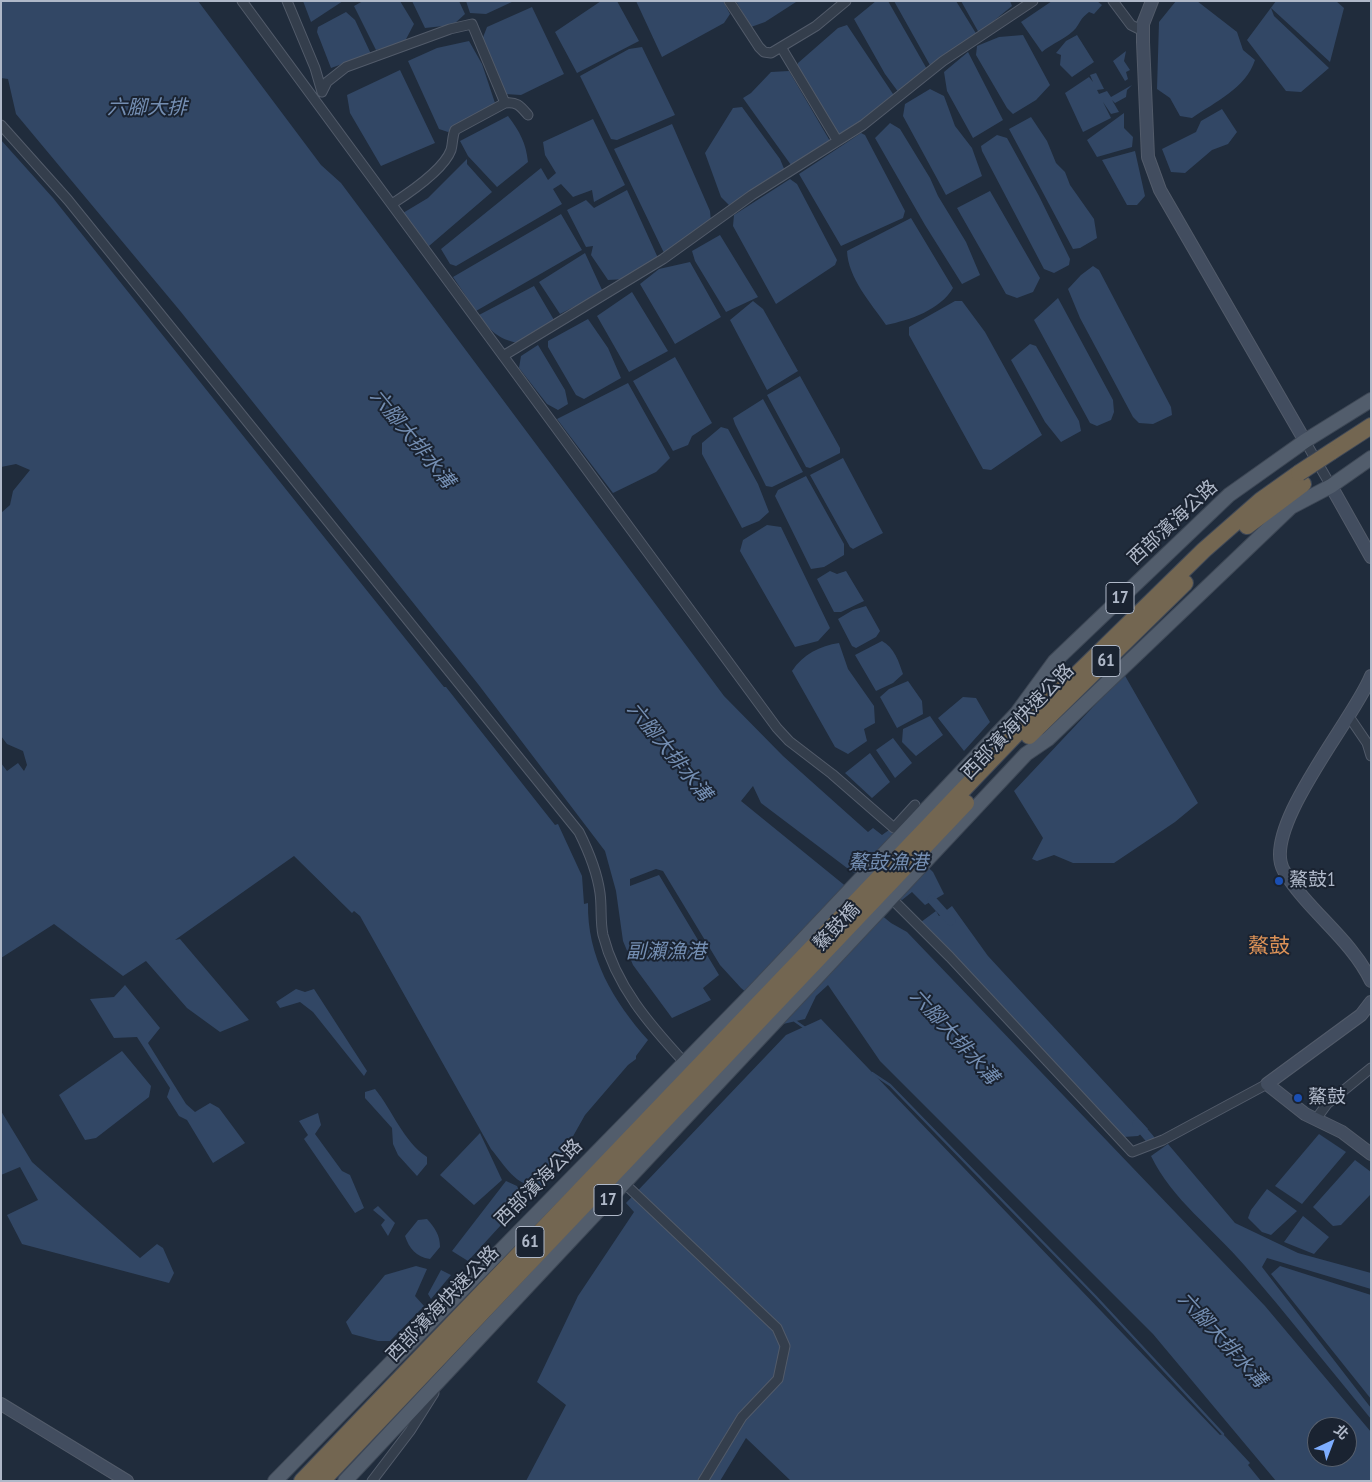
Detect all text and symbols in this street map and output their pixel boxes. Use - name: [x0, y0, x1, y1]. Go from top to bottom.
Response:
- water label: 六腳大排: [107, 96, 187, 120]
- water label: 六腳大排水溝: [365, 385, 459, 493]
- street label: 西部濱海公路: [1124, 476, 1222, 570]
- road number: 17: [1106, 582, 1134, 614]
- road number: 61: [1092, 646, 1120, 676]
- street label: 西部濱海快速公路: [957, 659, 1079, 785]
- water label: 六腳大排水溝: [622, 698, 716, 806]
- water label: 鰲鼓漁港: [848, 851, 928, 875]
- place label: 鰲鼓1: [1289, 870, 1336, 892]
- marker: 鰲鼓1: [1273, 875, 1285, 887]
- street label: 鰲鼓橋: [809, 898, 865, 956]
- district label: 鰲鼓: [1248, 934, 1290, 960]
- water label: 副瀨漁港: [626, 940, 706, 964]
- water label: 六腳大排水溝: [905, 984, 1003, 1090]
- place label: 鰲鼓: [1308, 1087, 1346, 1109]
- marker: 鰲鼓: [1292, 1092, 1304, 1104]
- street label: 西部濱海公路: [491, 1135, 587, 1231]
- road number: 17: [594, 1184, 622, 1216]
- road number: 61: [516, 1226, 544, 1258]
- street label: 西部濱海快速公路: [382, 1241, 504, 1367]
- water label: 六腳大排水溝: [1173, 1287, 1271, 1393]
- north arrow: [1307, 1417, 1357, 1467]
- text: 北: [1330, 1420, 1353, 1443]

